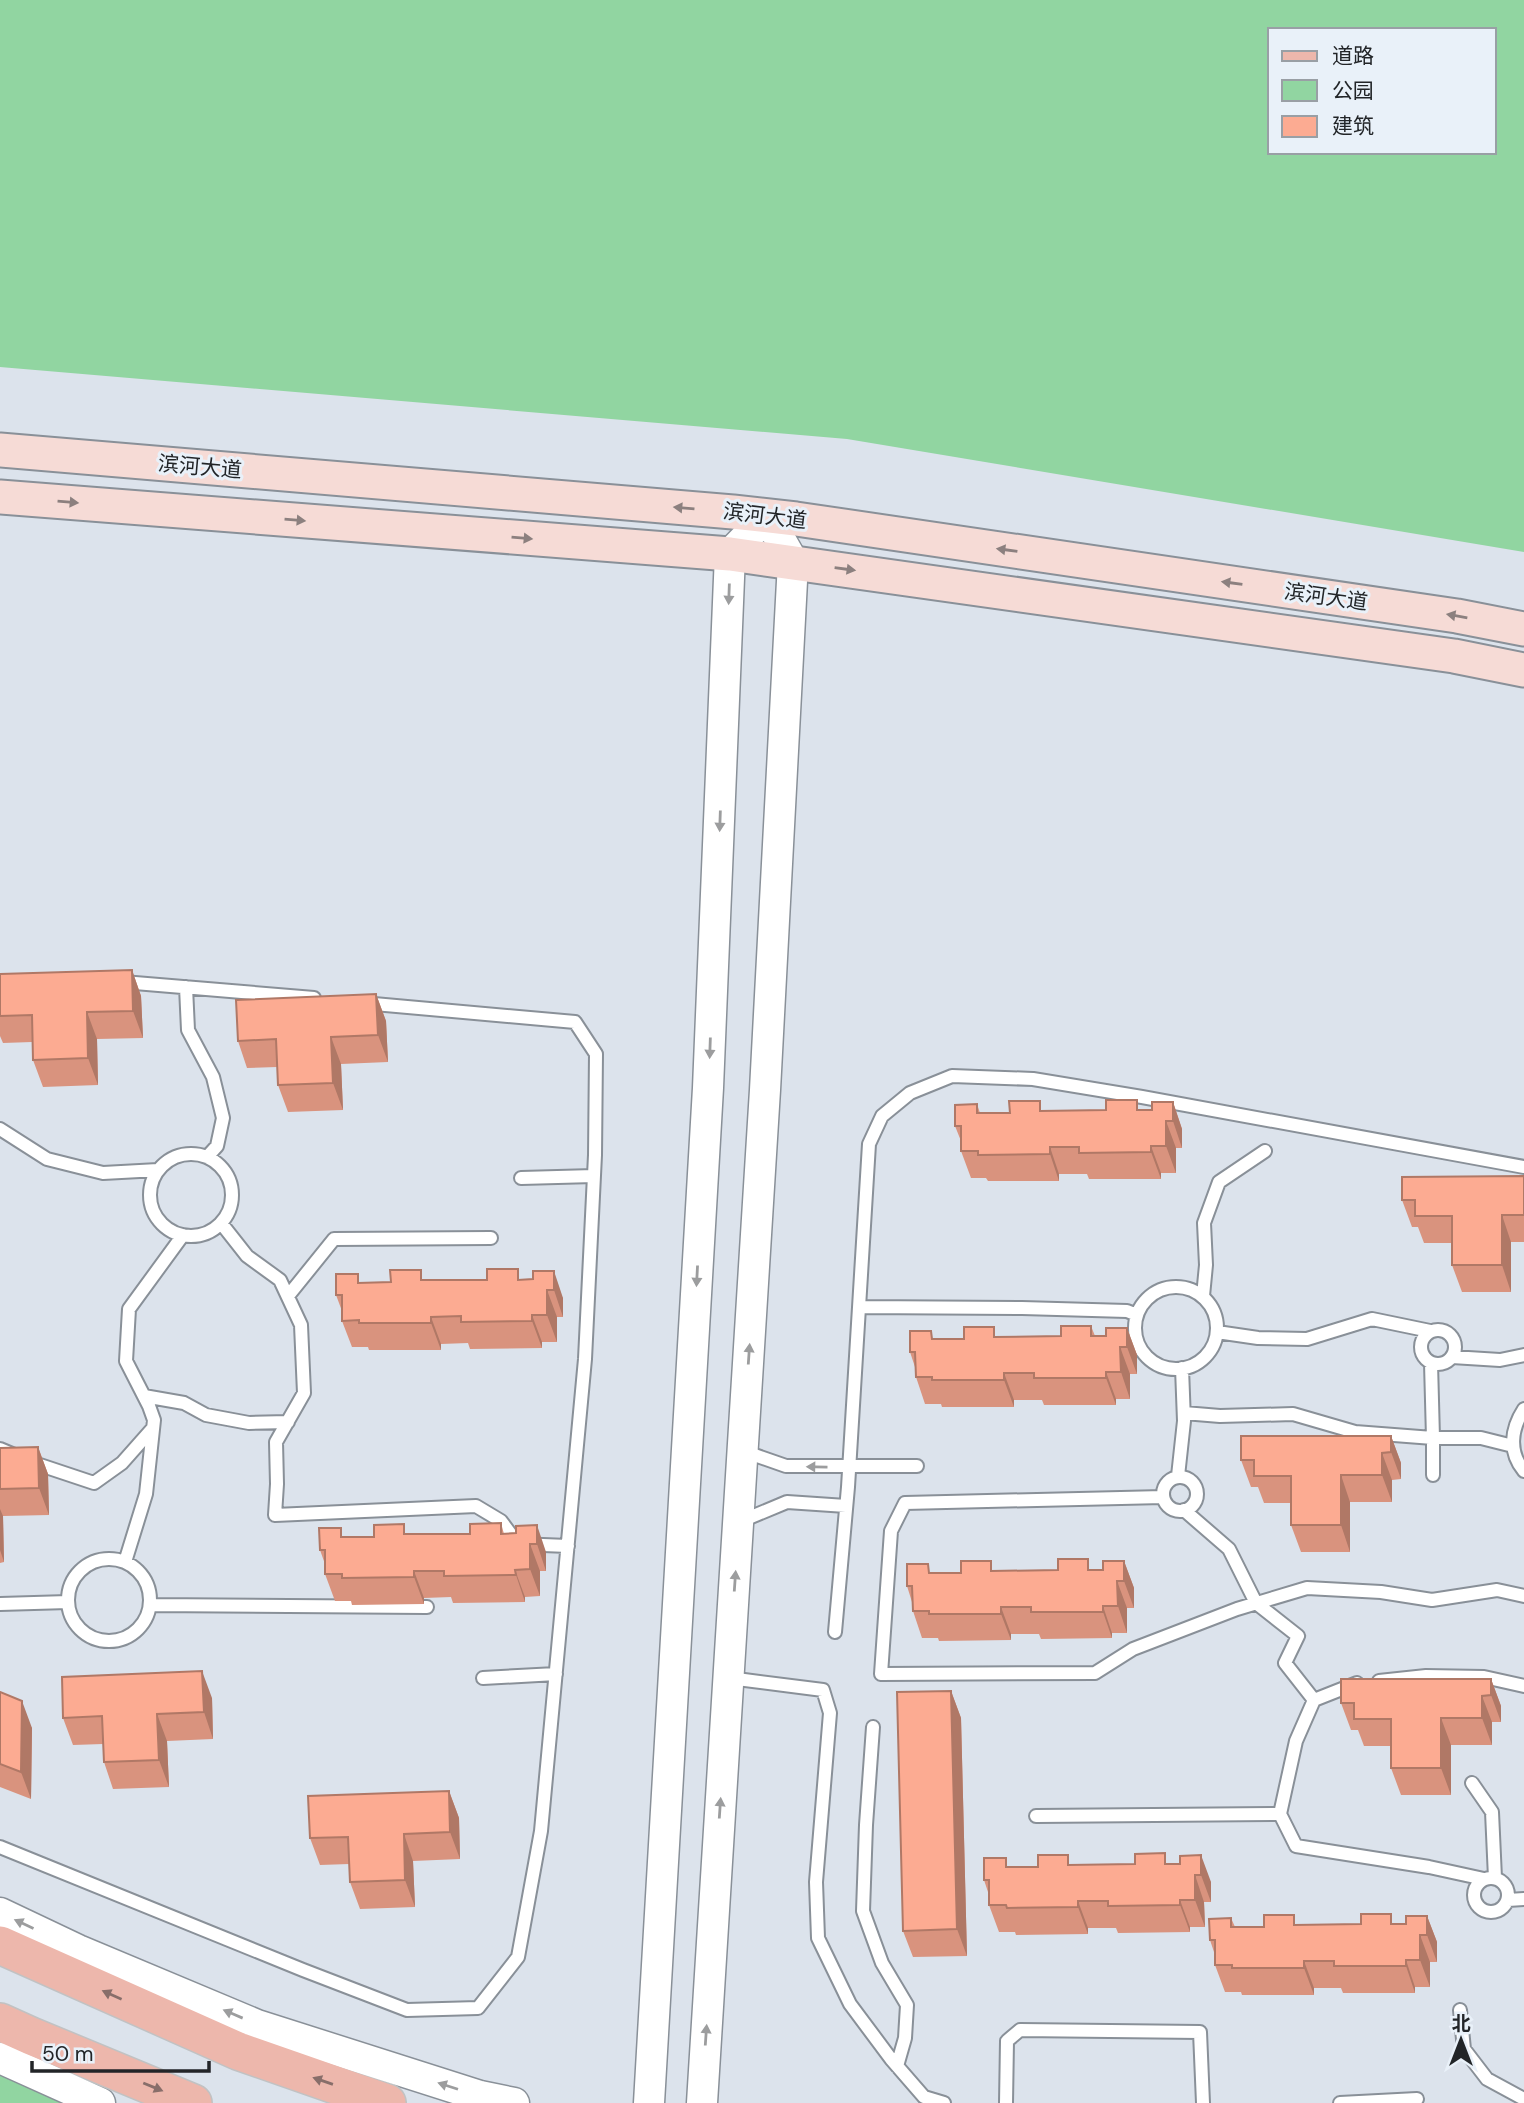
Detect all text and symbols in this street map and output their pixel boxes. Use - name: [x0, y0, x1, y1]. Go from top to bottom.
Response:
- legend: [1268, 28, 1496, 154]
- text: 道路: [1332, 42, 1374, 70]
- text: 公园: [1332, 77, 1374, 105]
- text: 建筑: [1332, 112, 1374, 140]
- street label: 滨河大道: [157, 449, 243, 485]
- one-way arrow: [57, 497, 79, 508]
- street label: 滨河大道: [722, 497, 808, 535]
- one-way arrow: [673, 502, 695, 513]
- one-way arrow: [284, 515, 306, 526]
- one-way arrow: [511, 533, 533, 544]
- one-way arrow: [996, 544, 1018, 555]
- one-way arrow: [835, 564, 857, 575]
- one-way arrow: [1221, 577, 1243, 588]
- street label: 滨河大道: [1282, 577, 1370, 617]
- one-way arrow: [723, 583, 734, 605]
- one-way arrow: [1446, 610, 1468, 621]
- one-way arrow: [714, 810, 725, 832]
- one-way arrow: [705, 1038, 716, 1060]
- one-way arrow: [692, 1265, 703, 1287]
- one-way arrow: [744, 1342, 755, 1364]
- one-way arrow: [806, 1461, 828, 1472]
- one-way arrow: [729, 1570, 740, 1592]
- one-way arrow: [715, 1797, 726, 1819]
- one-way arrow: [14, 1918, 34, 1930]
- one-way arrow: [102, 1989, 122, 2001]
- north arrow: [1426, 2005, 1496, 2075]
- one-way arrow: [222, 2009, 243, 2020]
- text: 北: [1451, 2011, 1471, 2036]
- one-way arrow: [701, 2024, 712, 2046]
- scale bar: [32, 2030, 208, 2074]
- text: 50 m: [42, 2040, 93, 2068]
- one-way arrow: [312, 2075, 333, 2086]
- one-way arrow: [438, 2080, 459, 2091]
- one-way arrow: [143, 2081, 164, 2092]

